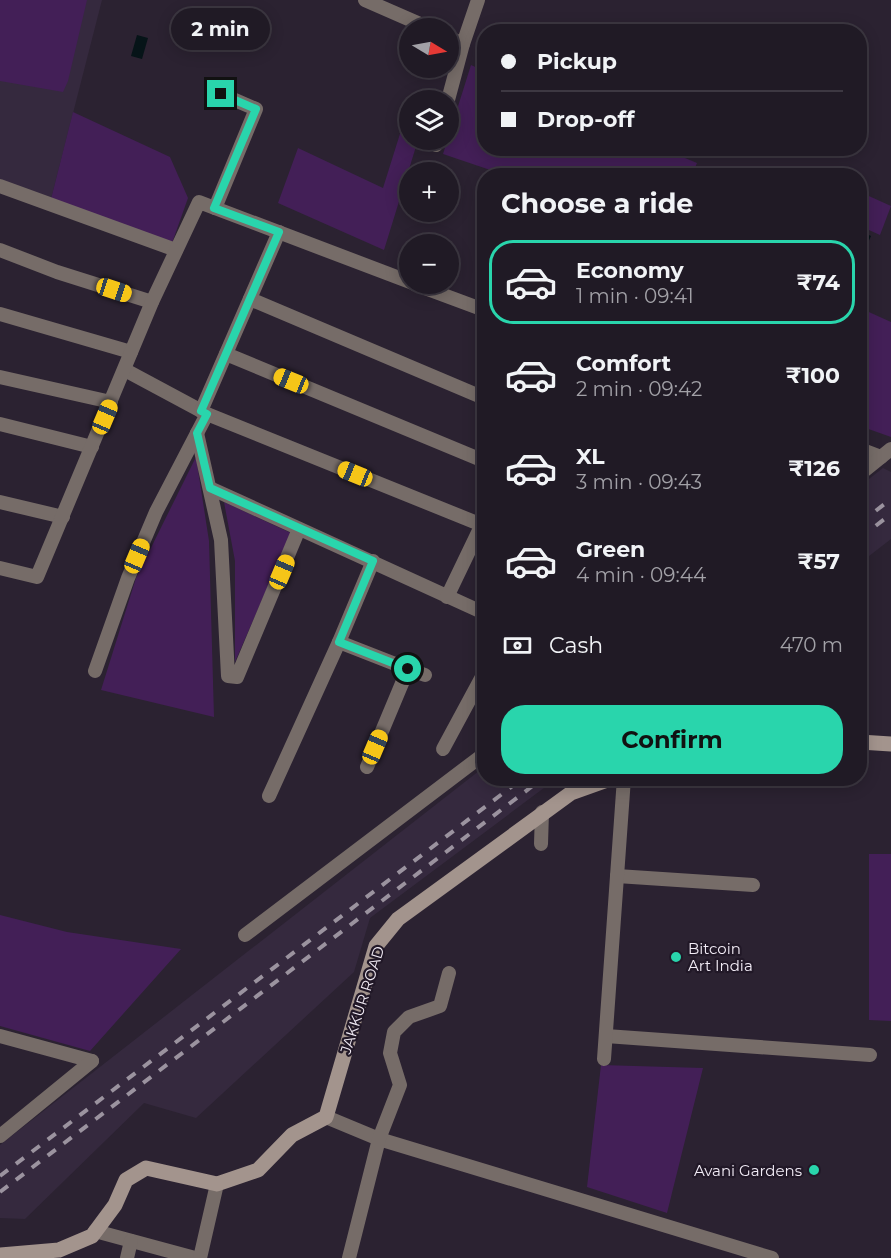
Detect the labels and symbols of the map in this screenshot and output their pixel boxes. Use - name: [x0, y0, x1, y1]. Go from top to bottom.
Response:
- callout: 2 min: [172, 7, 270, 49]
- north arrow: [399, 18, 459, 78]
- route end: [207, 80, 234, 107]
- car: [94, 276, 134, 304]
- car: [271, 366, 311, 396]
- car: [90, 397, 120, 437]
- car: [335, 459, 375, 489]
- car: [122, 536, 152, 576]
- car: [267, 552, 297, 592]
- route start: [394, 655, 421, 682]
- car: [360, 727, 390, 767]
- place label: Bitcoin Art India: [688, 939, 753, 975]
- street label: JAKKUR ROAD: [335, 944, 388, 1057]
- marker: Bitcoin Art India: [669, 950, 683, 964]
- place label: Avani Gardens: [694, 1161, 802, 1180]
- marker: Avani Gardens: [807, 1163, 821, 1177]

